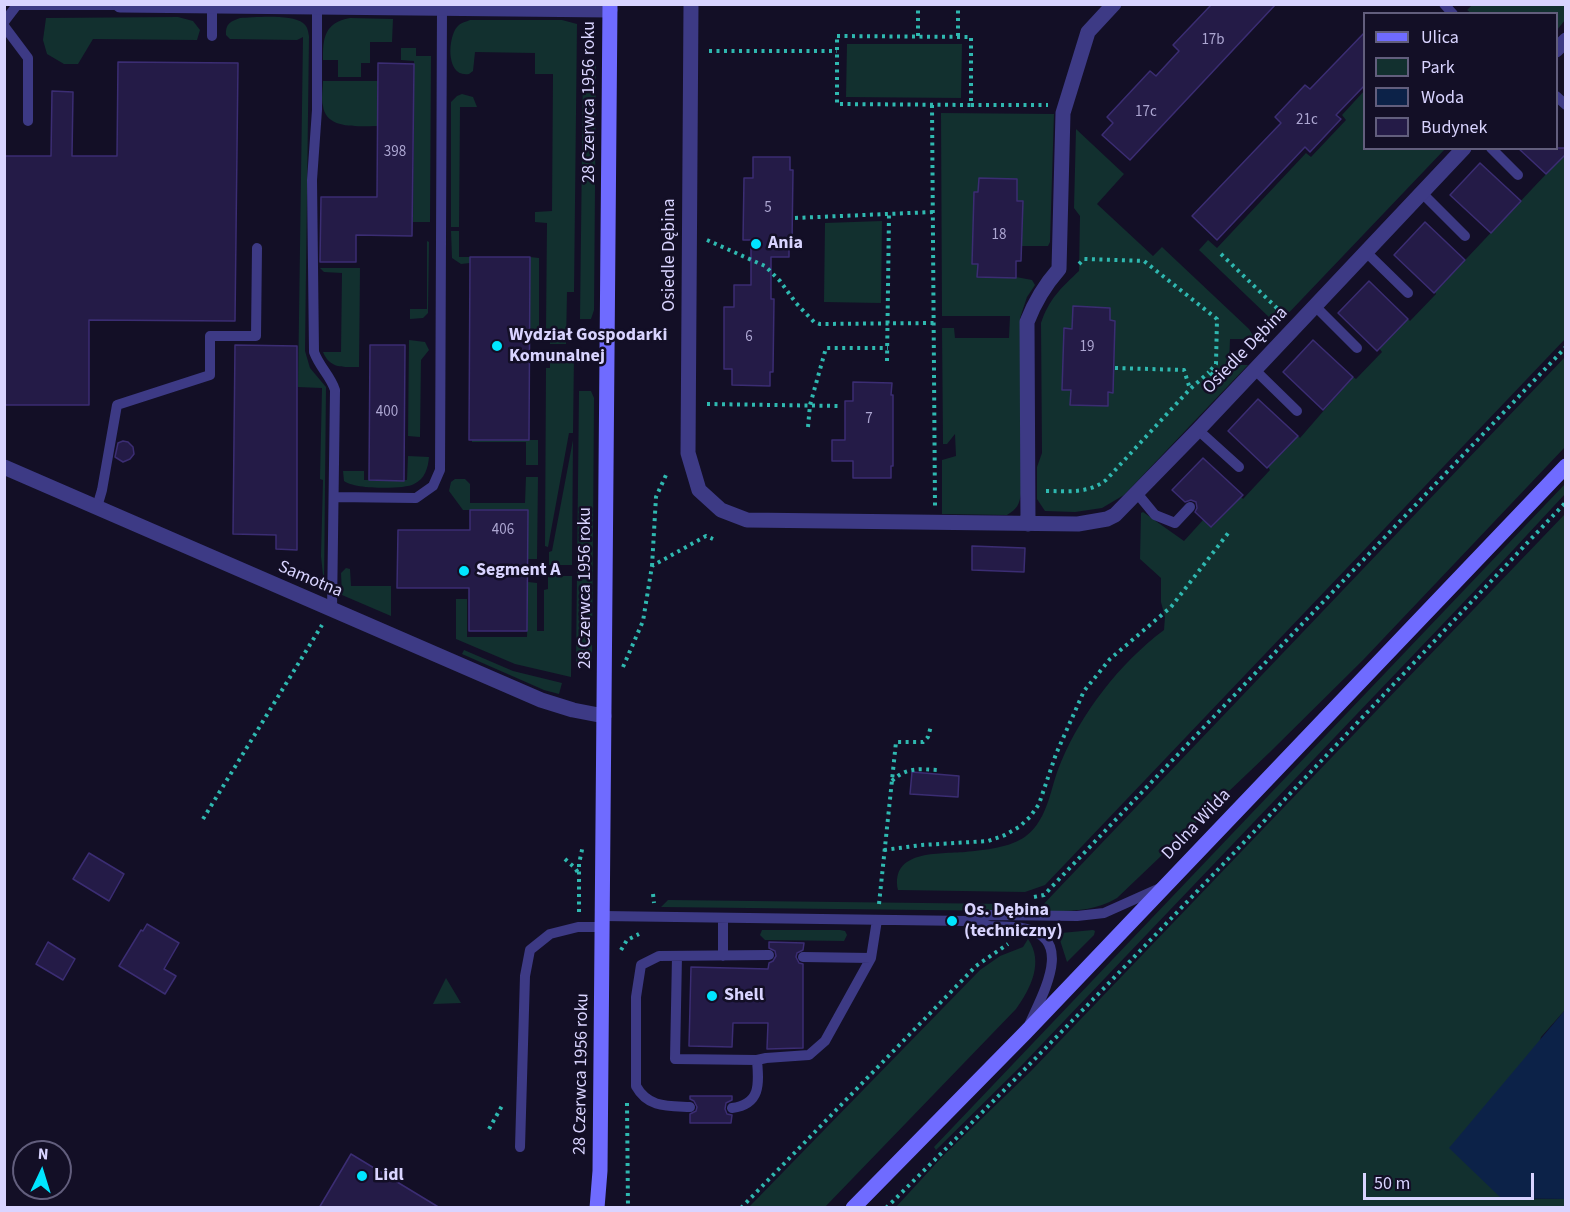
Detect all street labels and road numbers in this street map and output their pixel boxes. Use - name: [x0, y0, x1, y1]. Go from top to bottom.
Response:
- street label: 28 Czerwca 1956 roku: [579, 21, 601, 183]
- street label: Osiedle Dębina: [659, 198, 681, 312]
- street label: Osiedle Dębina: [1199, 303, 1293, 399]
- street label: 28 Czerwca 1956 roku: [575, 507, 597, 669]
- street label: Samotna: [274, 557, 346, 603]
- street label: Dolna Wilda: [1158, 785, 1236, 865]
- street label: 28 Czerwca 1956 roku: [570, 993, 594, 1155]

